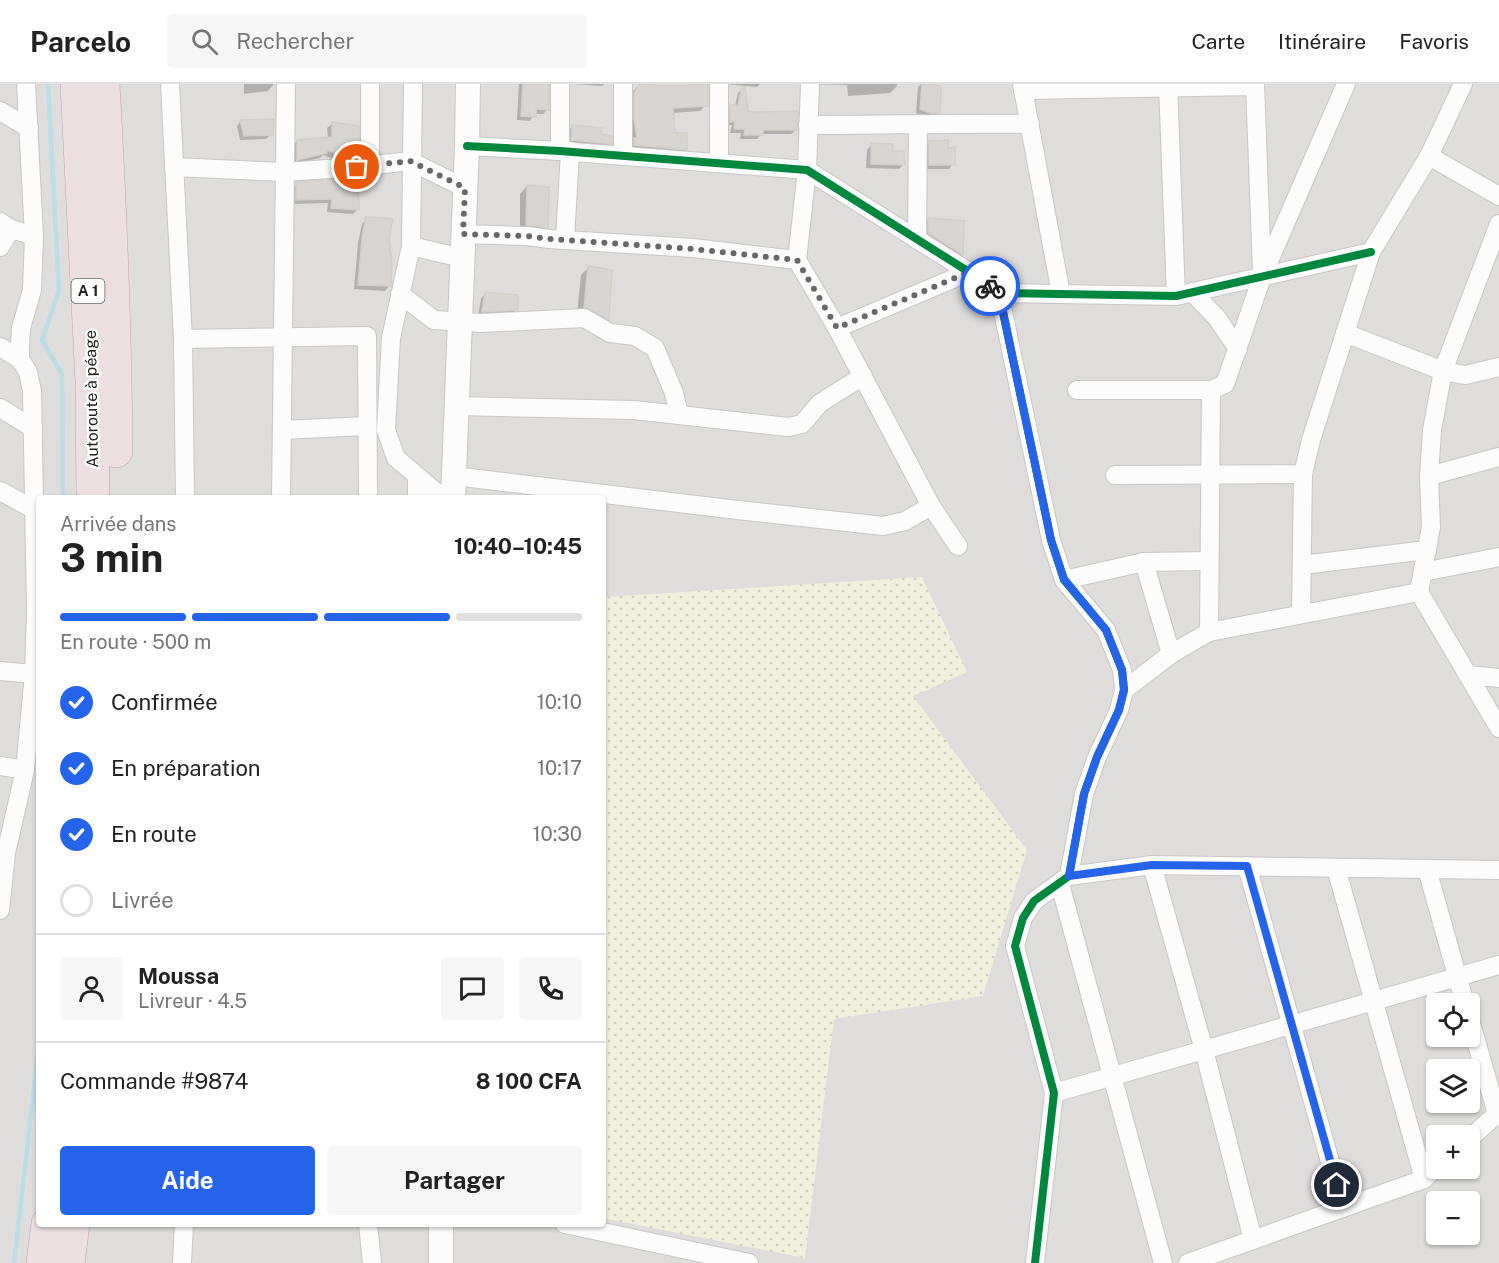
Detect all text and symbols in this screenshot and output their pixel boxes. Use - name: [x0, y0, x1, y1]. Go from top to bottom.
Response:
- search box: [167, 14, 587, 68]
- text: Parcelo: [30, 25, 131, 58]
- icon: search: [188, 25, 221, 58]
- text: Rechercher: [236, 28, 354, 54]
- text: Carte: [1191, 29, 1245, 54]
- text: Itinéraire: [1278, 29, 1366, 54]
- text: Favoris: [1399, 29, 1469, 54]
- pin: [331, 141, 382, 192]
- icon: bag: [340, 150, 373, 183]
- courier: [960, 256, 1020, 316]
- icon: bike: [974, 270, 1007, 303]
- road number: A 1: [72, 279, 104, 303]
- street label: Autoroute à péage: [81, 330, 102, 468]
- text: Arrivée dans: [60, 512, 176, 536]
- text: 10:40–10:45: [454, 533, 582, 559]
- text: 3 min: [60, 535, 163, 581]
- text: En route · 500 m: [60, 630, 211, 654]
- icon: check: [60, 686, 93, 719]
- text: Confirmée: [111, 689, 218, 715]
- text: 10:10: [537, 690, 582, 714]
- icon: check: [60, 752, 93, 785]
- text: En préparation: [111, 755, 261, 781]
- text: 10:17: [537, 756, 582, 780]
- icon: check: [60, 818, 93, 851]
- text: En route: [111, 821, 197, 847]
- text: 10:30: [532, 822, 582, 846]
- text: Livrée: [111, 887, 174, 913]
- button: person: [60, 957, 123, 1020]
- button: chat: [441, 957, 504, 1020]
- button: phone: [519, 957, 582, 1020]
- text: Moussa: [138, 963, 219, 989]
- text: Livreur · 4.5: [138, 989, 247, 1013]
- map controls: [1426, 993, 1480, 1245]
- button: locate: [1426, 993, 1480, 1047]
- button: layers: [1426, 1059, 1480, 1113]
- text: Commande #9874: [60, 1068, 248, 1094]
- text: 8 100 CFA: [476, 1068, 582, 1094]
- button: +: [1426, 1125, 1480, 1179]
- button: Aide: [60, 1146, 315, 1215]
- button: Partager: [327, 1146, 582, 1215]
- pin: [1311, 1159, 1362, 1210]
- icon: home: [1320, 1168, 1353, 1201]
- button: −: [1426, 1191, 1480, 1245]

